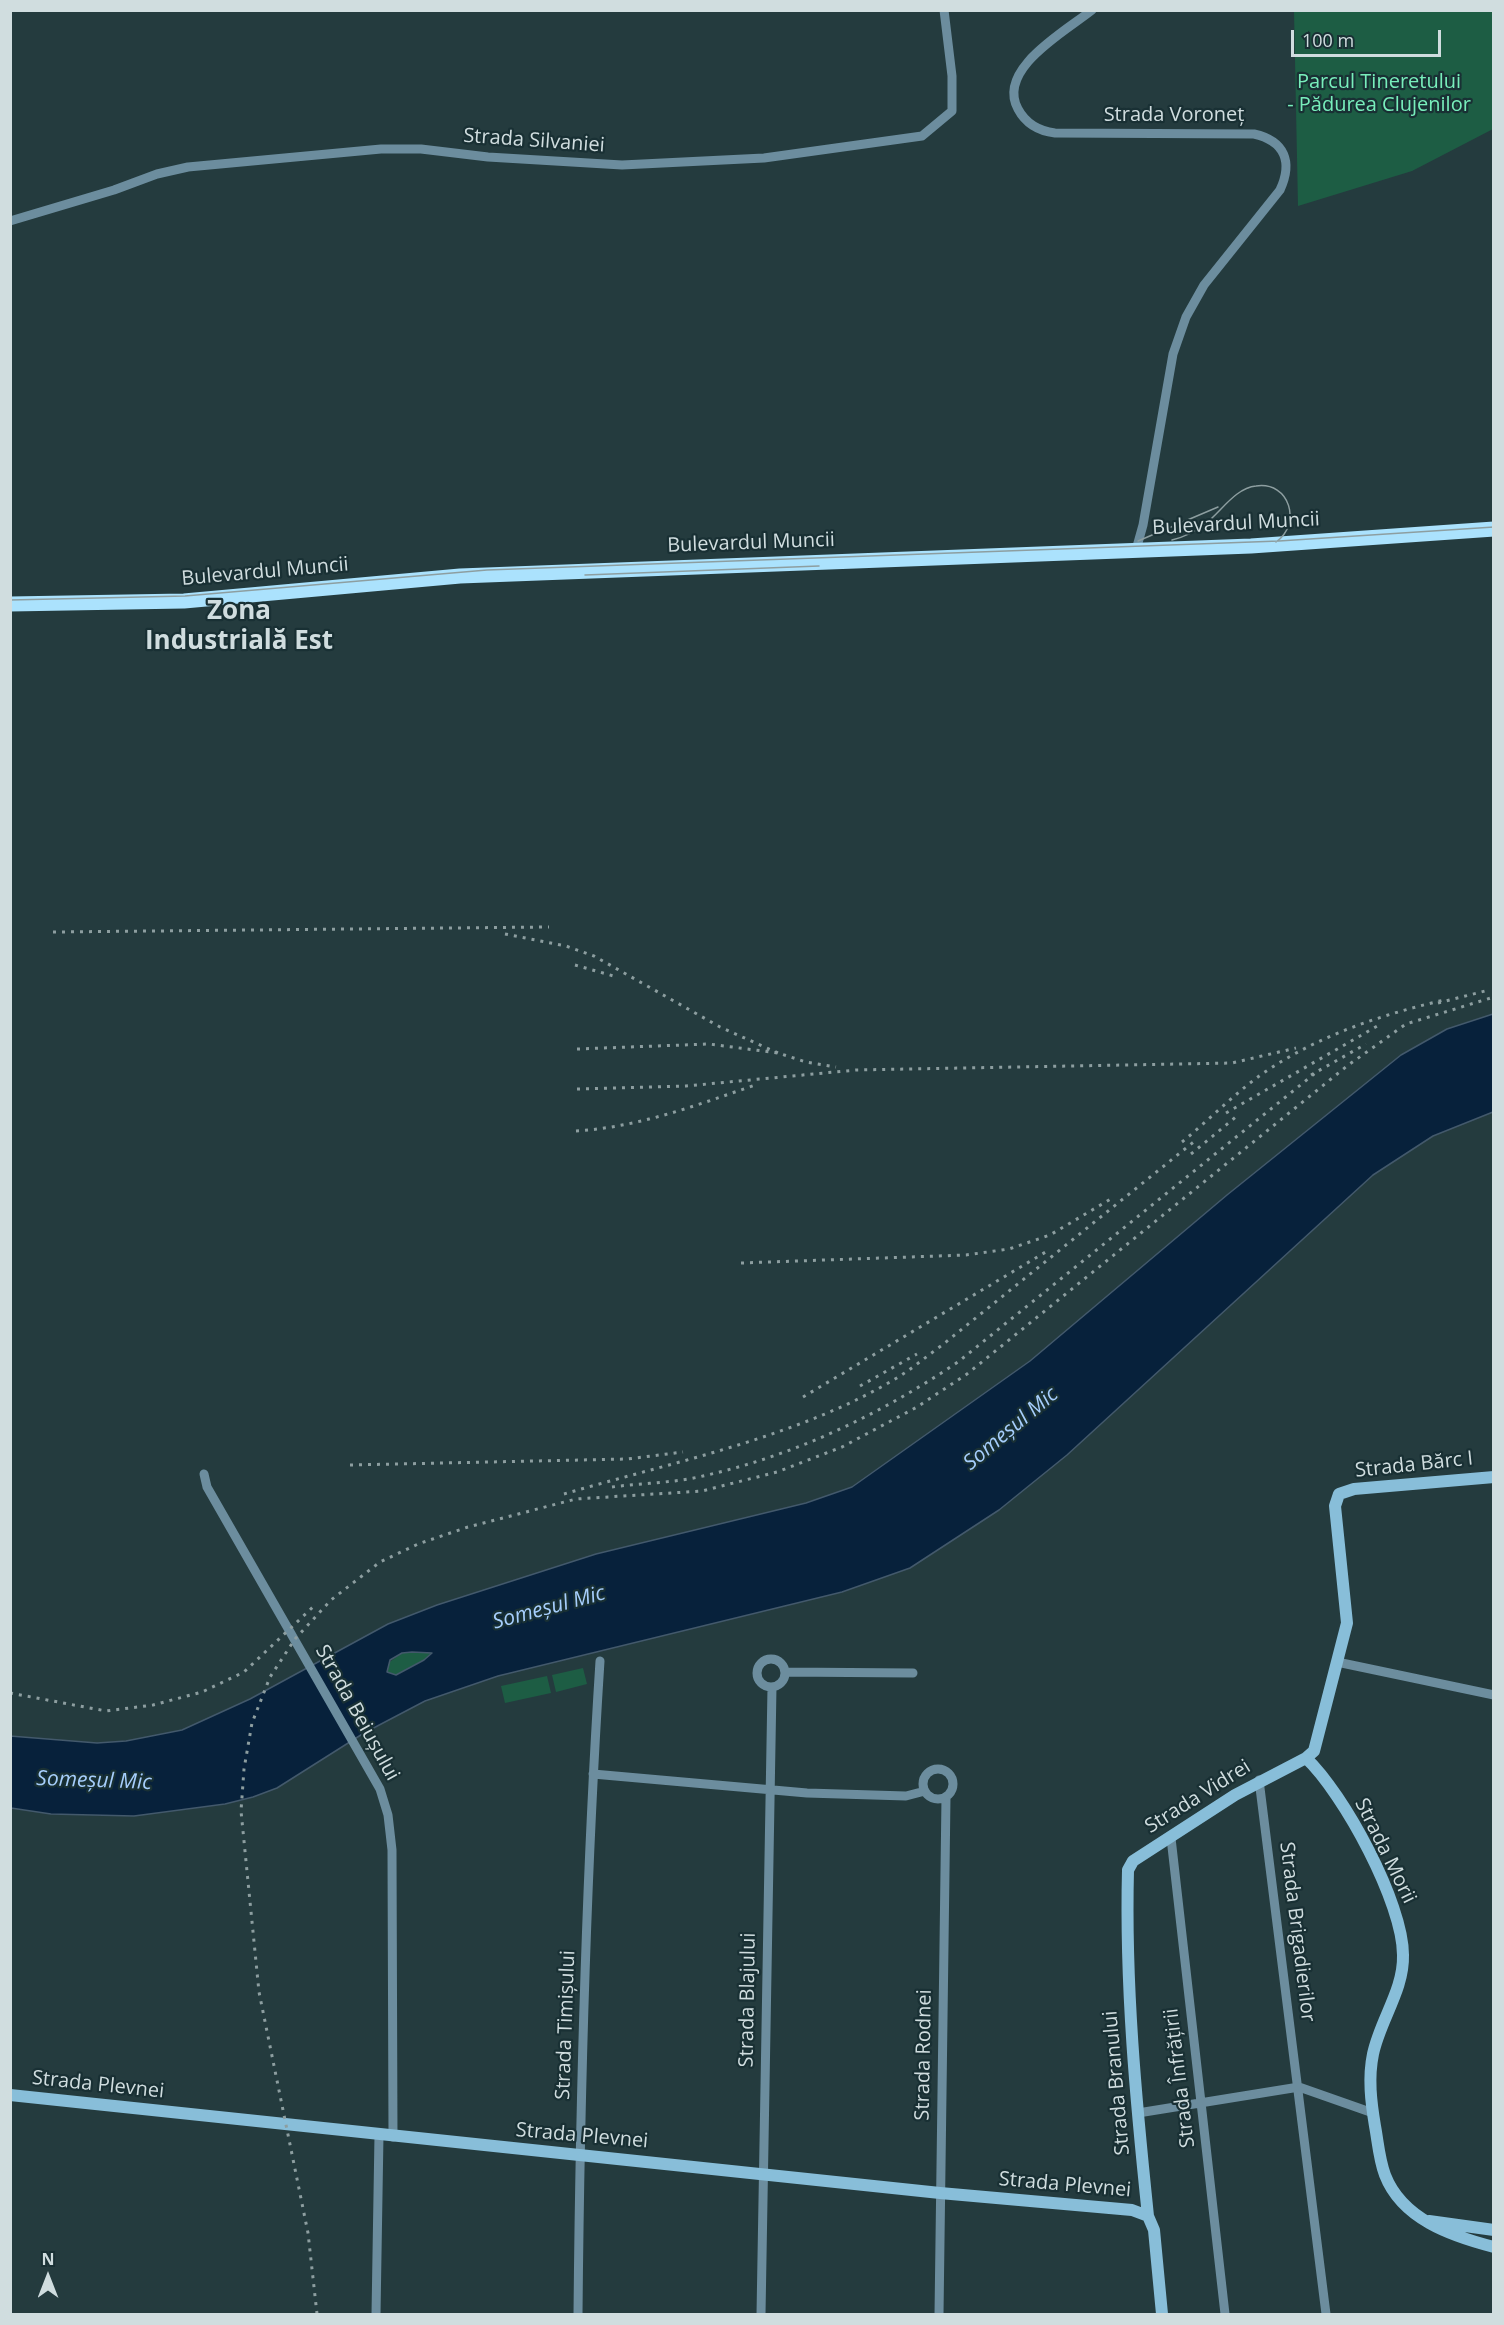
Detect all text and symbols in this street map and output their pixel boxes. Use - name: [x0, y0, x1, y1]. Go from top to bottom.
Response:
- scale bar: [1294, 18, 1444, 56]
- text: 100 m: [1302, 28, 1354, 52]
- park label: Parcul Tineretului - Pădurea Clujenilor: [1287, 70, 1471, 117]
- street label: Strada Voroneț: [1104, 103, 1244, 127]
- street label: Strada Silvaniei: [462, 124, 606, 158]
- street label: Bulevardul Muncii: [1152, 508, 1320, 540]
- street label: Bulevardul Muncii: [667, 528, 835, 558]
- street label: Bulevardul Muncii: [180, 553, 350, 591]
- district label: Zona Industrială Est: [145, 596, 333, 658]
- water label: Someșul Mic: [959, 1382, 1063, 1476]
- street label: Strada Bărc I: [1354, 1447, 1474, 1483]
- water label: Someșul Mic: [490, 1581, 608, 1635]
- street label: Strada Beiușului: [310, 1641, 404, 1785]
- street label: Strada Vidrei: [1141, 1755, 1255, 1839]
- water label: Someșul Mic: [36, 1766, 152, 1796]
- street label: Strada Morii: [1349, 1794, 1421, 1908]
- street label: Strada Brigadierilor: [1274, 1841, 1320, 2023]
- street label: Strada Blajului: [735, 1932, 761, 2068]
- street label: Strada Timișului: [551, 1950, 581, 2100]
- street label: Strada Rodnei: [911, 1989, 937, 2121]
- street label: Strada Înfrățirii: [1160, 2007, 1200, 2149]
- street label: Strada Branului: [1099, 2010, 1135, 2156]
- street label: Strada Plevnei: [31, 2066, 165, 2104]
- street label: Strada Plevnei: [515, 2118, 649, 2154]
- street label: Strada Plevnei: [998, 2167, 1132, 2203]
- north arrow: [18, 2247, 78, 2307]
- text: N: [41, 2248, 55, 2270]

